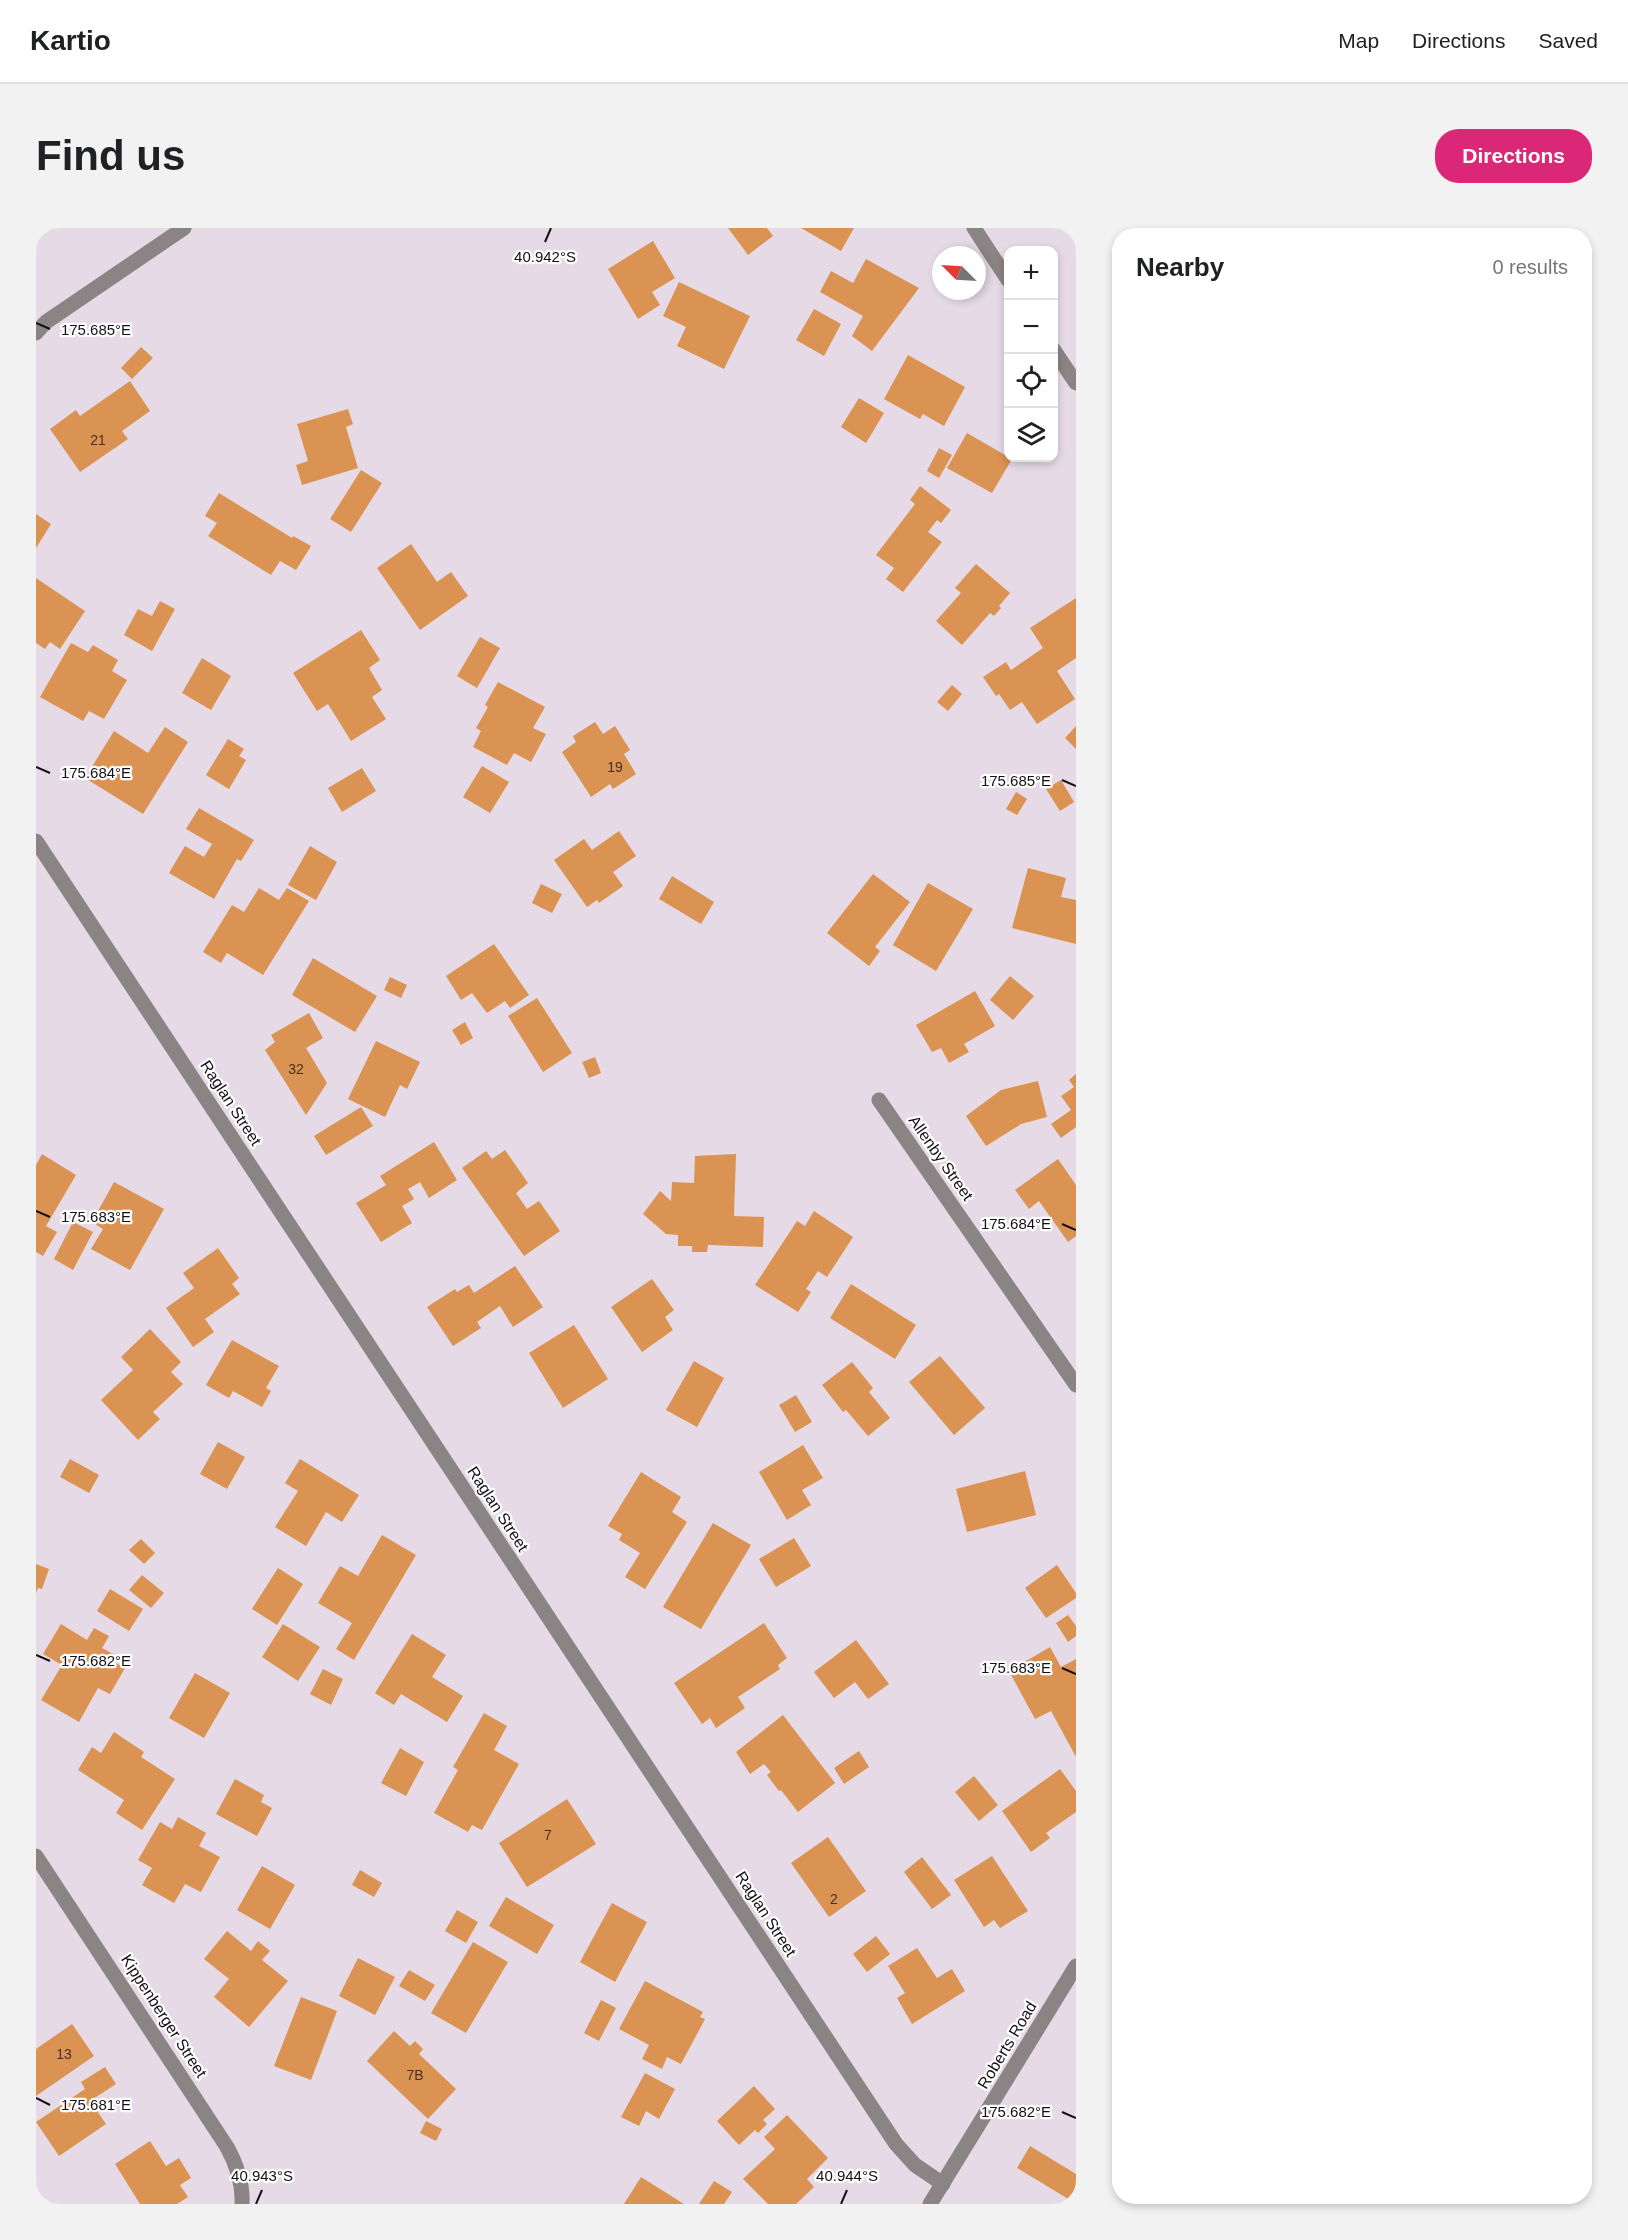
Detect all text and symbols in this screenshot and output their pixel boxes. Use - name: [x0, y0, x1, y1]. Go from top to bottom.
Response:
- text: Kartio: [30, 25, 111, 56]
- text: Map: [1338, 29, 1379, 52]
- text: Directions: [1412, 29, 1505, 52]
- text: Saved: [1538, 29, 1598, 52]
- button: Directions: [1435, 129, 1592, 183]
- text: Find us: [36, 132, 185, 179]
- north arrow: [932, 246, 986, 300]
- map controls: [1004, 246, 1058, 462]
- button: +: [1004, 246, 1058, 300]
- text: 40.942°S: [514, 248, 576, 265]
- text: Nearby: [1136, 252, 1224, 282]
- text: 0 results: [1492, 256, 1568, 278]
- button: −: [1004, 300, 1058, 354]
- text: 175.685°E: [61, 321, 131, 338]
- button: locate: [1004, 354, 1058, 408]
- button: layers: [1004, 408, 1058, 462]
- house number: 21: [90, 432, 106, 448]
- house number: 19: [607, 759, 623, 775]
- text: 175.684°E: [61, 764, 131, 781]
- text: 175.685°E: [981, 772, 1051, 789]
- street label: Raglan Street: [197, 1057, 265, 1149]
- house number: 32: [288, 1061, 304, 1077]
- street label: Allenby Street: [905, 1112, 977, 1204]
- text: 175.683°E: [61, 1208, 131, 1225]
- text: 175.684°E: [981, 1215, 1051, 1232]
- street label: Raglan Street: [464, 1463, 532, 1555]
- text: 175.682°E: [61, 1652, 131, 1669]
- text: 175.683°E: [981, 1659, 1051, 1676]
- house number: 7: [544, 1827, 552, 1843]
- street label: Raglan Street: [732, 1868, 800, 1960]
- house number: 2: [830, 1891, 838, 1907]
- street label: Kippenberger Street: [118, 1951, 210, 2081]
- street label: Roberts Road: [974, 1998, 1040, 2092]
- house number: 13: [56, 2046, 72, 2062]
- house number: 7B: [406, 2067, 424, 2083]
- text: 175.681°E: [61, 2096, 131, 2113]
- text: 175.682°E: [981, 2103, 1051, 2120]
- text: 40.943°S: [231, 2167, 293, 2184]
- text: 40.944°S: [816, 2167, 878, 2184]

